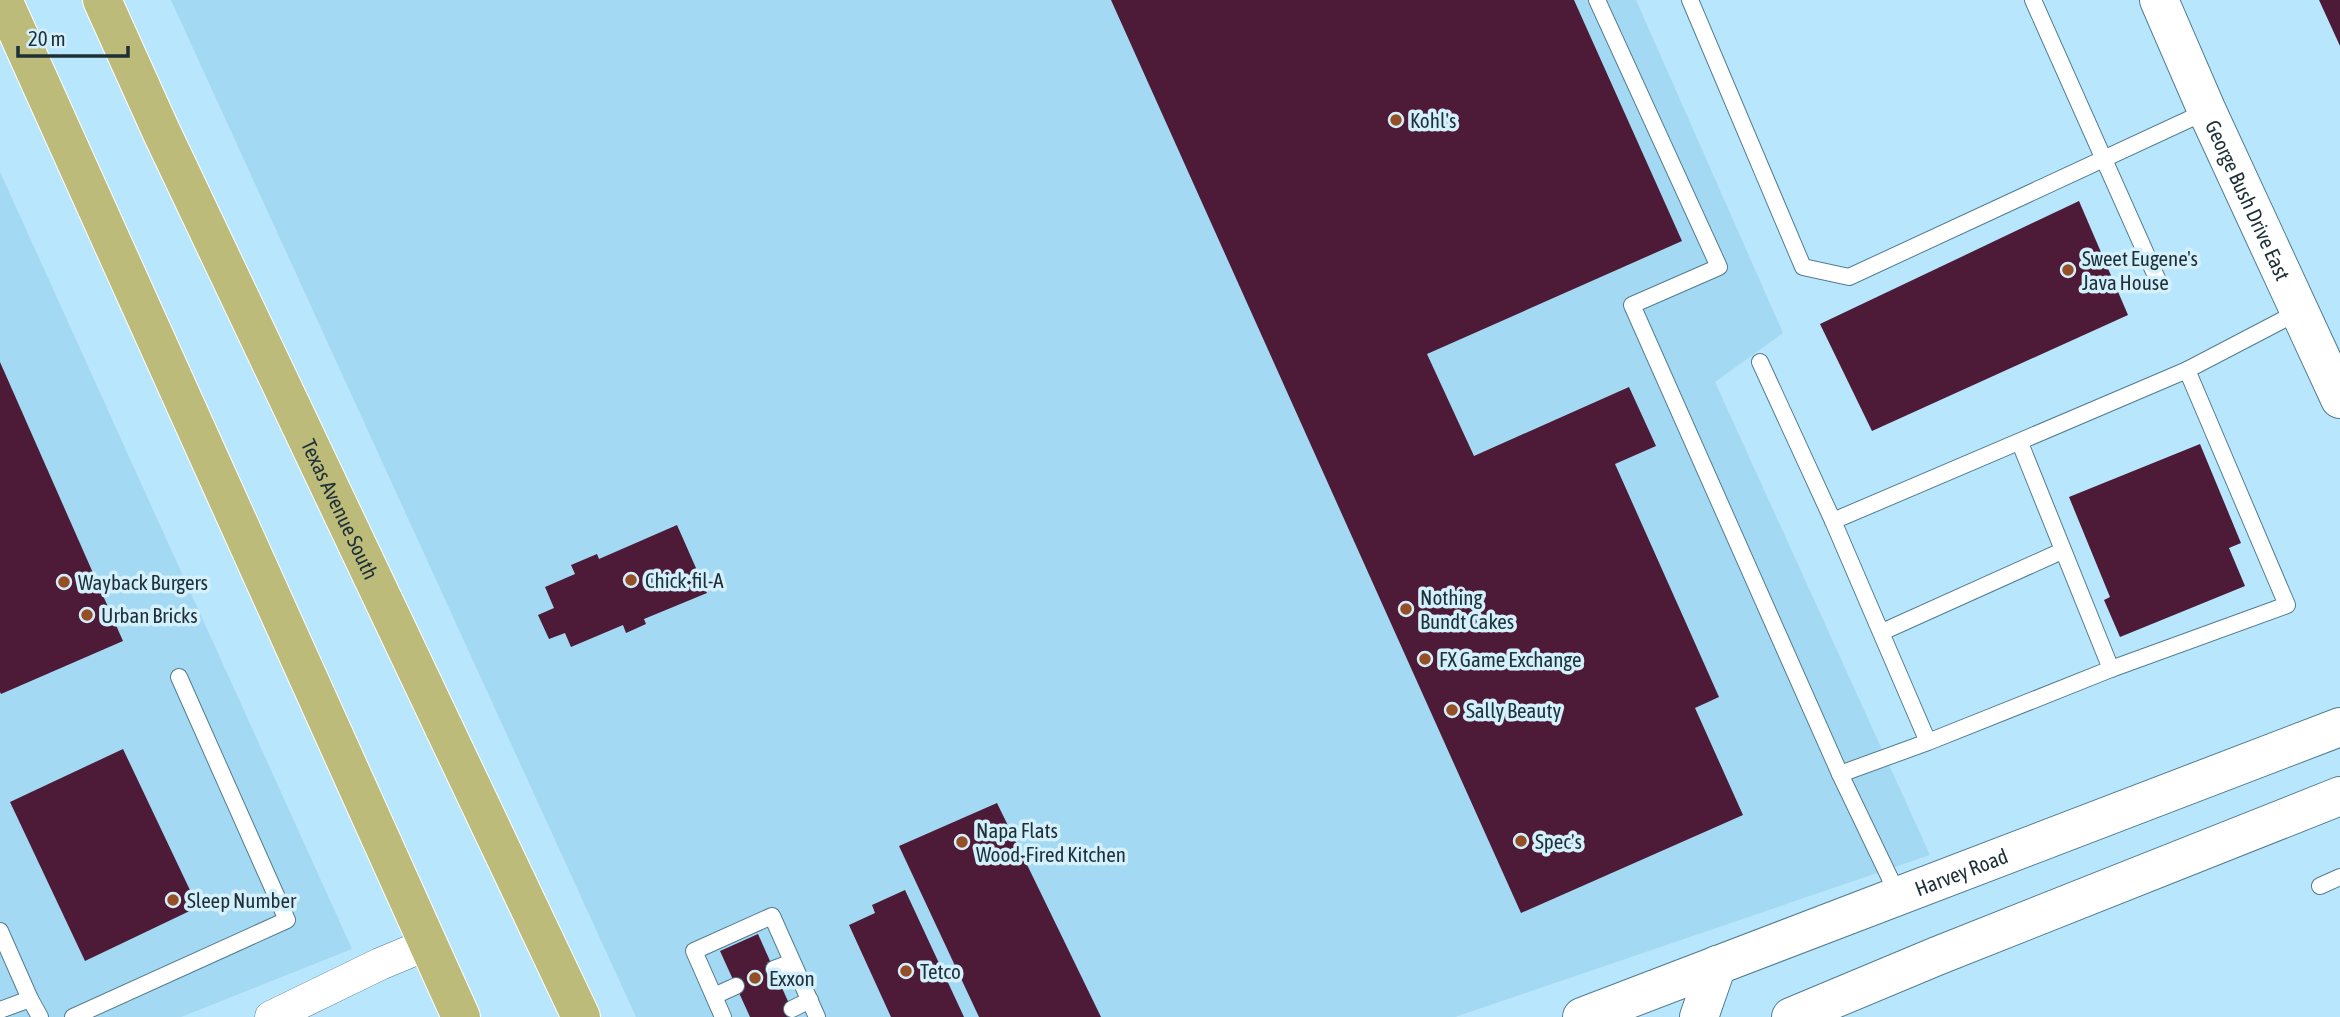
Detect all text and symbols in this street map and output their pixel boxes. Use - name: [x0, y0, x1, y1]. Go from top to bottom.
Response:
- scale bar: [18, 14, 128, 58]
- text: 20 m: [28, 26, 66, 50]
- place label: Kohl's: [1410, 108, 1456, 132]
- marker: Kohl's: [1388, 112, 1404, 128]
- street label: George Bush Drive East: [2201, 116, 2295, 284]
- place label: Sweet Eugene's Java House: [2082, 246, 2198, 294]
- marker: Sweet Eugene's Java House: [2060, 262, 2076, 278]
- street label: Texas Avenue South: [297, 435, 384, 583]
- place label: Chick-fil-A: [645, 568, 724, 592]
- place label: Wayback Burgers: [78, 570, 208, 594]
- marker: Chick-fil-A: [623, 572, 639, 588]
- marker: Wayback Burgers: [56, 574, 72, 590]
- place label: Nothing Bundt Cakes: [1420, 585, 1514, 633]
- marker: Nothing Bundt Cakes: [1398, 601, 1414, 617]
- place label: Urban Bricks: [101, 603, 198, 627]
- marker: Urban Bricks: [79, 607, 95, 623]
- place label: FX Game Exchange: [1439, 647, 1582, 671]
- marker: FX Game Exchange: [1417, 651, 1433, 667]
- place label: Sally Beauty: [1466, 698, 1561, 722]
- marker: Sally Beauty: [1444, 702, 1460, 718]
- place label: Napa Flats Wood-Fired Kitchen: [976, 818, 1126, 866]
- place label: Spec's: [1535, 829, 1582, 853]
- marker: Spec's: [1513, 833, 1529, 849]
- marker: Napa Flats Wood-Fired Kitchen: [954, 834, 970, 850]
- street label: Harvey Road: [1911, 843, 2011, 901]
- place label: Sleep Number: [187, 888, 297, 912]
- marker: Sleep Number: [165, 892, 181, 908]
- place label: Tetco: [920, 959, 961, 983]
- marker: Tetco: [898, 963, 914, 979]
- place label: Exxon: [769, 966, 815, 990]
- marker: Exxon: [747, 970, 763, 986]

